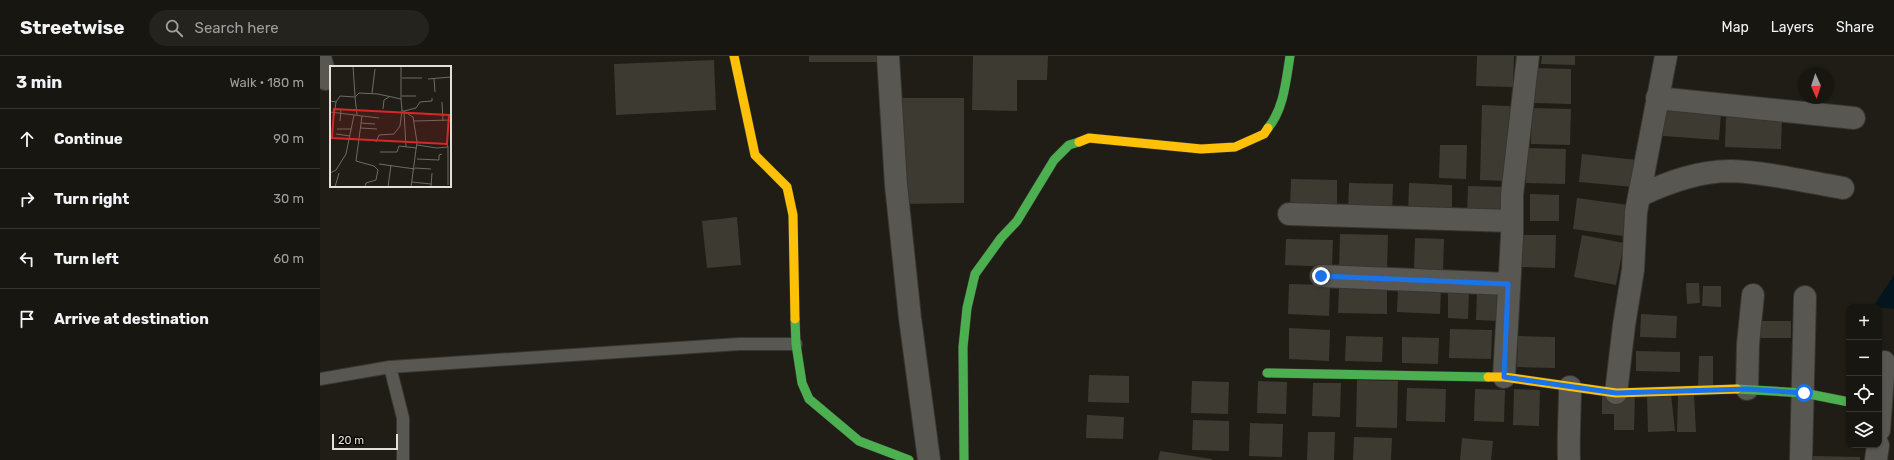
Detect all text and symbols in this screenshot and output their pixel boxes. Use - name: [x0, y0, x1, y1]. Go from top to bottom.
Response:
- search box: [149, 10, 429, 46]
- text: Streetwise: [20, 16, 125, 39]
- icon: search: [163, 17, 185, 39]
- text: Search here: [195, 19, 279, 37]
- text: Map: [1722, 19, 1749, 36]
- text: Layers: [1771, 19, 1814, 36]
- text: Share: [1836, 19, 1874, 36]
- inset map: [330, 66, 451, 187]
- north arrow: [1798, 68, 1834, 104]
- text: 3 min: [16, 72, 62, 92]
- text: Walk · 180 m: [229, 75, 304, 90]
- icon: ahead: [16, 128, 38, 150]
- text: Continue: [54, 130, 123, 148]
- text: 90 m: [273, 131, 304, 146]
- icon: right: [16, 188, 38, 210]
- text: Turn right: [54, 190, 129, 208]
- text: 30 m: [273, 191, 304, 206]
- icon: left: [16, 248, 38, 270]
- text: Turn left: [54, 250, 119, 268]
- text: 60 m: [273, 251, 304, 266]
- route end: [1312, 267, 1330, 285]
- map controls: [1846, 304, 1882, 448]
- button: +: [1846, 304, 1882, 340]
- icon: arrive: [16, 308, 38, 330]
- text: Arrive at destination: [54, 310, 209, 328]
- button: −: [1846, 340, 1882, 376]
- button: locate: [1846, 376, 1882, 412]
- route start: [1795, 384, 1813, 402]
- button: layers: [1846, 412, 1882, 448]
- scale bar: [332, 432, 398, 451]
- text: 20 m: [338, 434, 364, 447]

